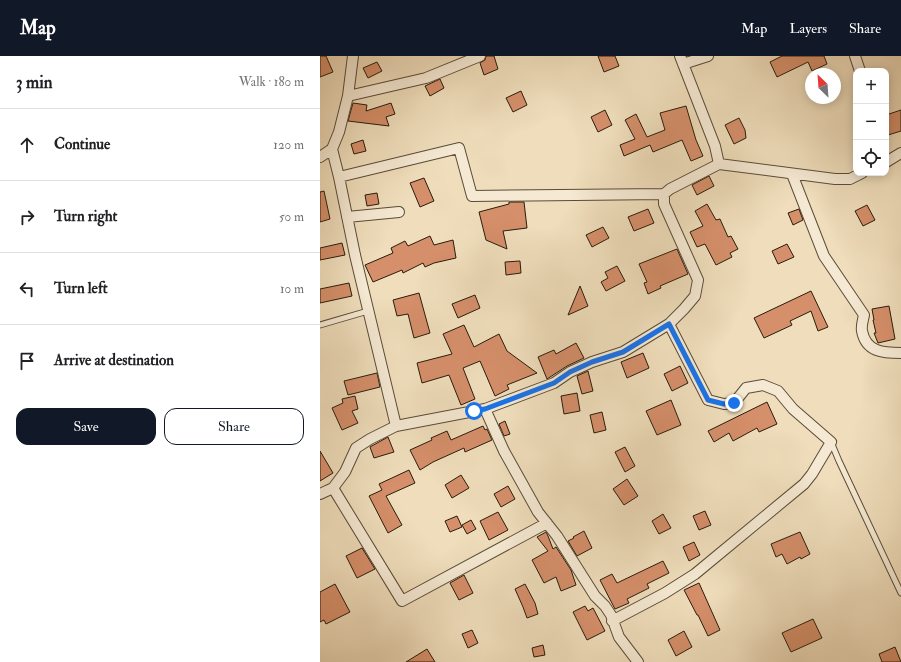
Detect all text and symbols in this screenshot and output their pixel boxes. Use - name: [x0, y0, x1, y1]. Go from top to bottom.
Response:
- text: Map: [20, 16, 56, 40]
- text: Map: [741, 20, 767, 37]
- text: Layers: [789, 20, 827, 37]
- text: Share: [849, 20, 881, 37]
- north arrow: [805, 68, 841, 104]
- map controls: [853, 68, 889, 176]
- button: +: [853, 68, 889, 104]
- text: 3 min: [16, 72, 53, 93]
- text: Walk · 180 m: [239, 74, 304, 90]
- button: −: [853, 104, 889, 140]
- icon: ahead: [16, 134, 38, 156]
- text: Continue: [54, 135, 110, 154]
- text: 120 m: [273, 137, 304, 153]
- button: locate: [853, 140, 889, 176]
- icon: right: [16, 206, 38, 228]
- text: Turn right: [54, 207, 117, 226]
- text: 50 m: [279, 209, 304, 225]
- icon: left: [16, 278, 38, 300]
- text: Turn left: [54, 279, 108, 298]
- text: 10 m: [280, 281, 304, 297]
- icon: arrive: [16, 350, 38, 372]
- text: Arrive at destination: [54, 351, 174, 370]
- route end: [725, 394, 743, 412]
- route start: [465, 402, 483, 420]
- button: Save: [16, 408, 156, 445]
- button: Share: [164, 408, 304, 445]

